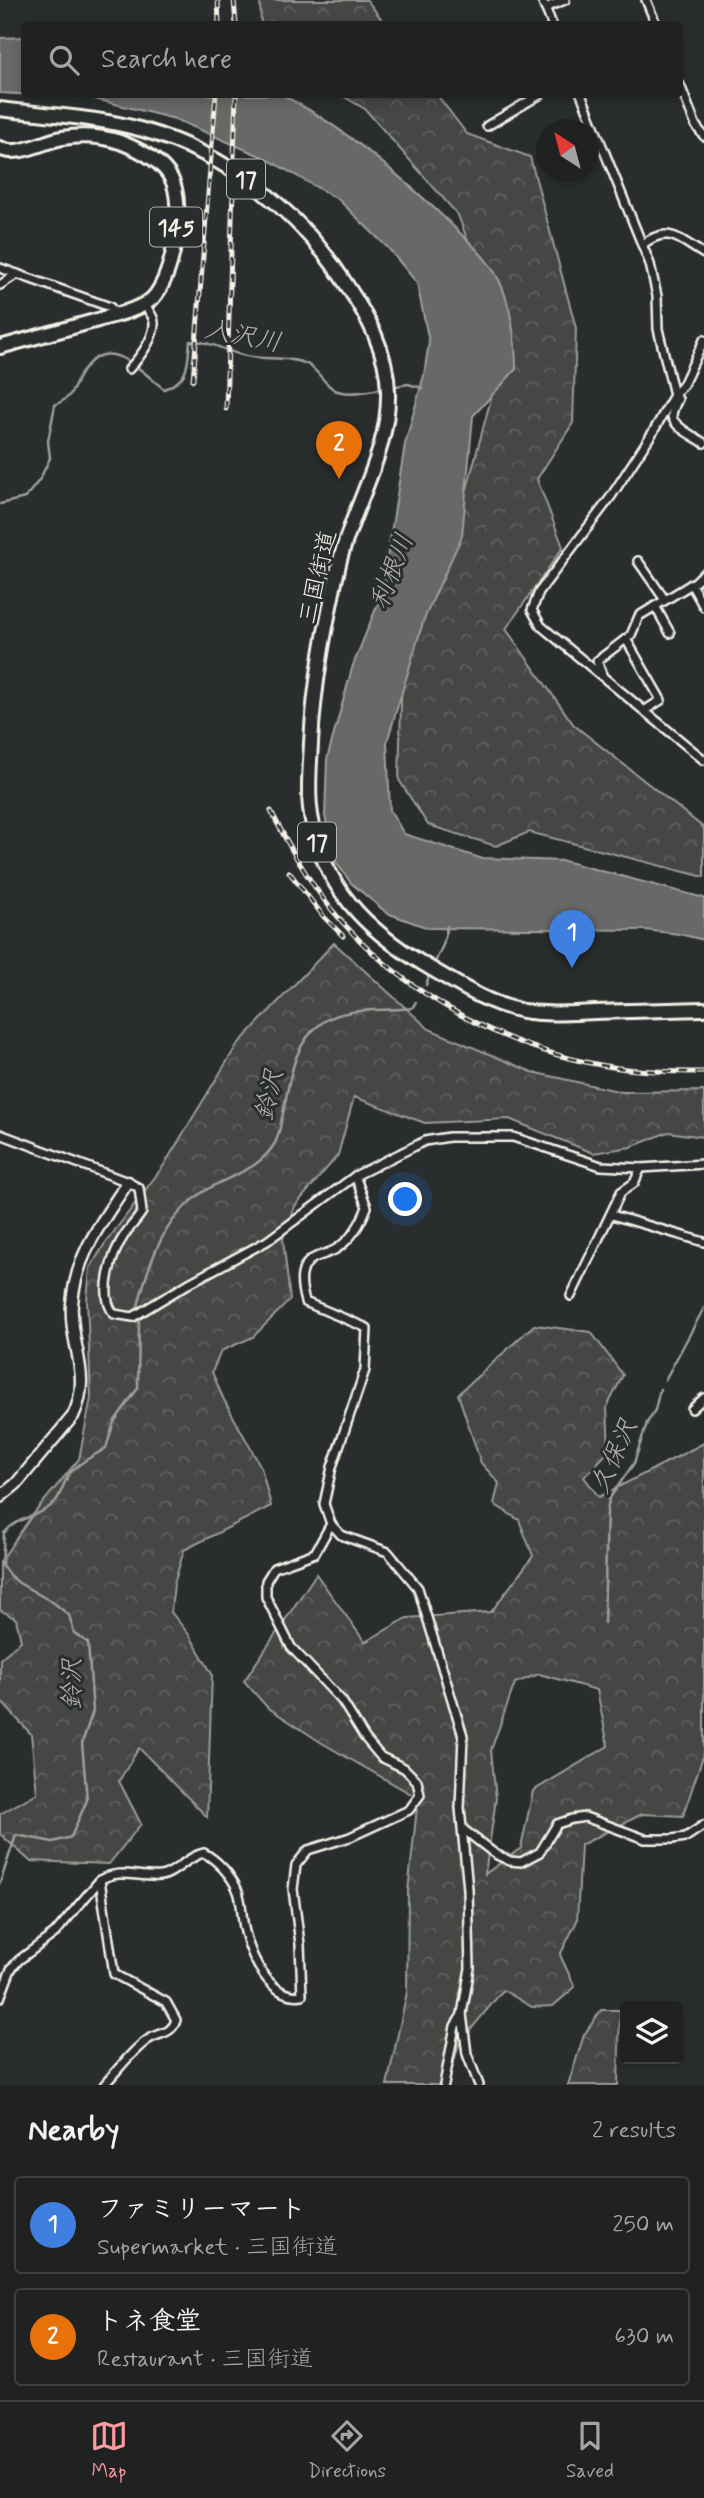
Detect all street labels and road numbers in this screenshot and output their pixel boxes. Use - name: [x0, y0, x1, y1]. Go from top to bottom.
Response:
- road number: 17: [227, 160, 265, 198]
- road number: 145: [150, 208, 202, 246]
- street label: 三国街道: [293, 527, 344, 628]
- road number: 17: [298, 822, 336, 862]

